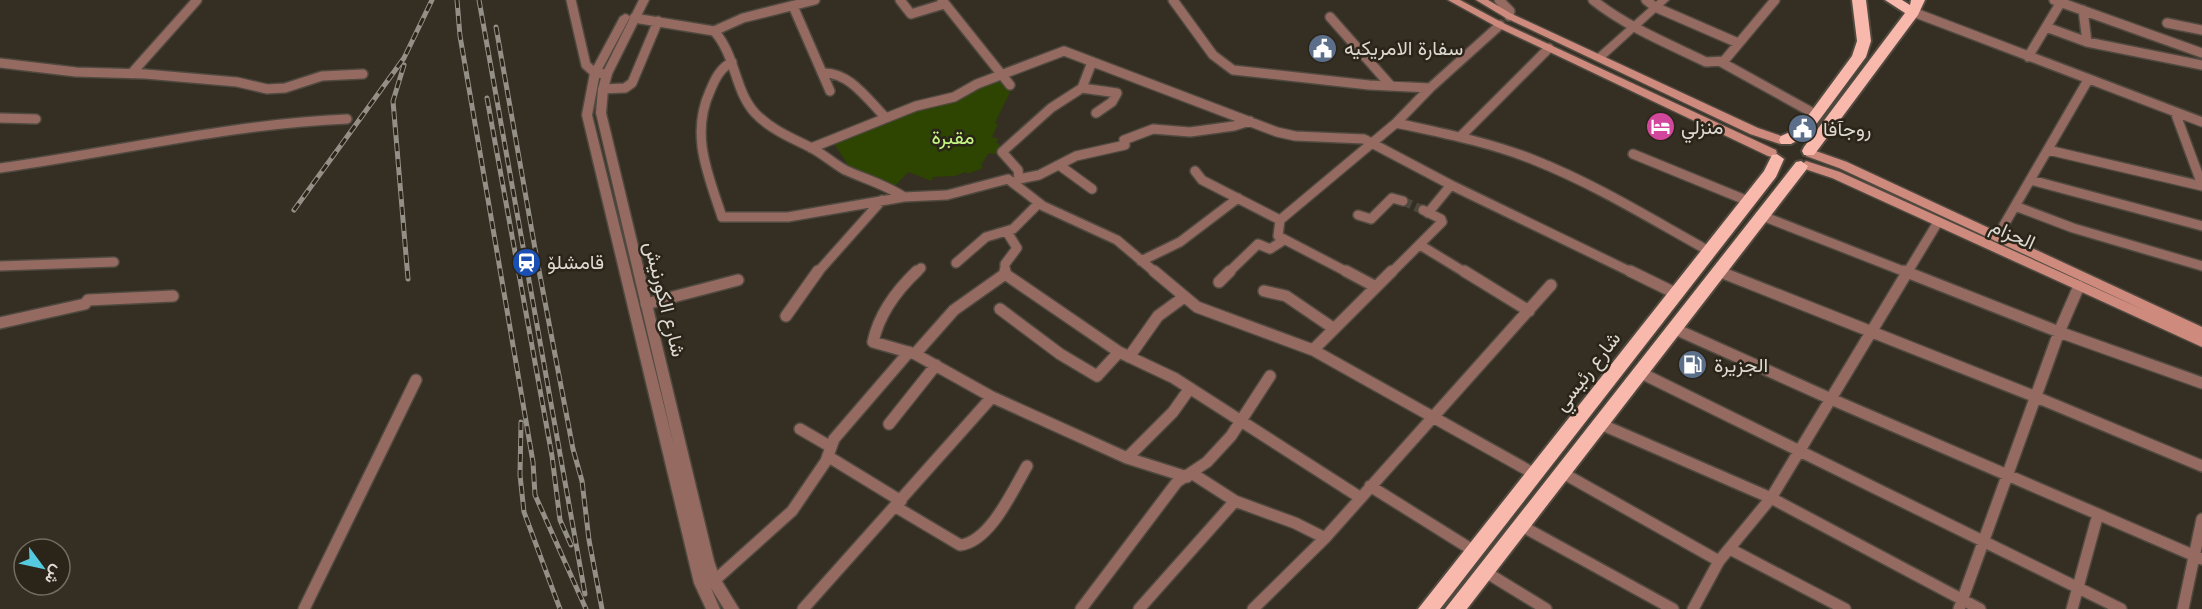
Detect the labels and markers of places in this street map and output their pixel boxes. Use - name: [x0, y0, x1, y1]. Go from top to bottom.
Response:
- public building icon: سفارة الامريكيه: [1307, 32, 1339, 64]
- place label: سفارة الامريكيه: [1344, 34, 1463, 61]
- hotel icon: منزلي: [1644, 111, 1676, 143]
- place label: منزلي: [1681, 113, 1724, 144]
- public building icon: روجآفا: [1786, 113, 1818, 145]
- place label: روجآفا: [1823, 115, 1871, 142]
- station icon: قامشلۆ: [510, 246, 542, 278]
- place label: قامشلۆ: [547, 248, 604, 275]
- fuel station icon: الجزيرة: [1677, 349, 1709, 381]
- place label: الجزيرة: [1714, 351, 1768, 378]

